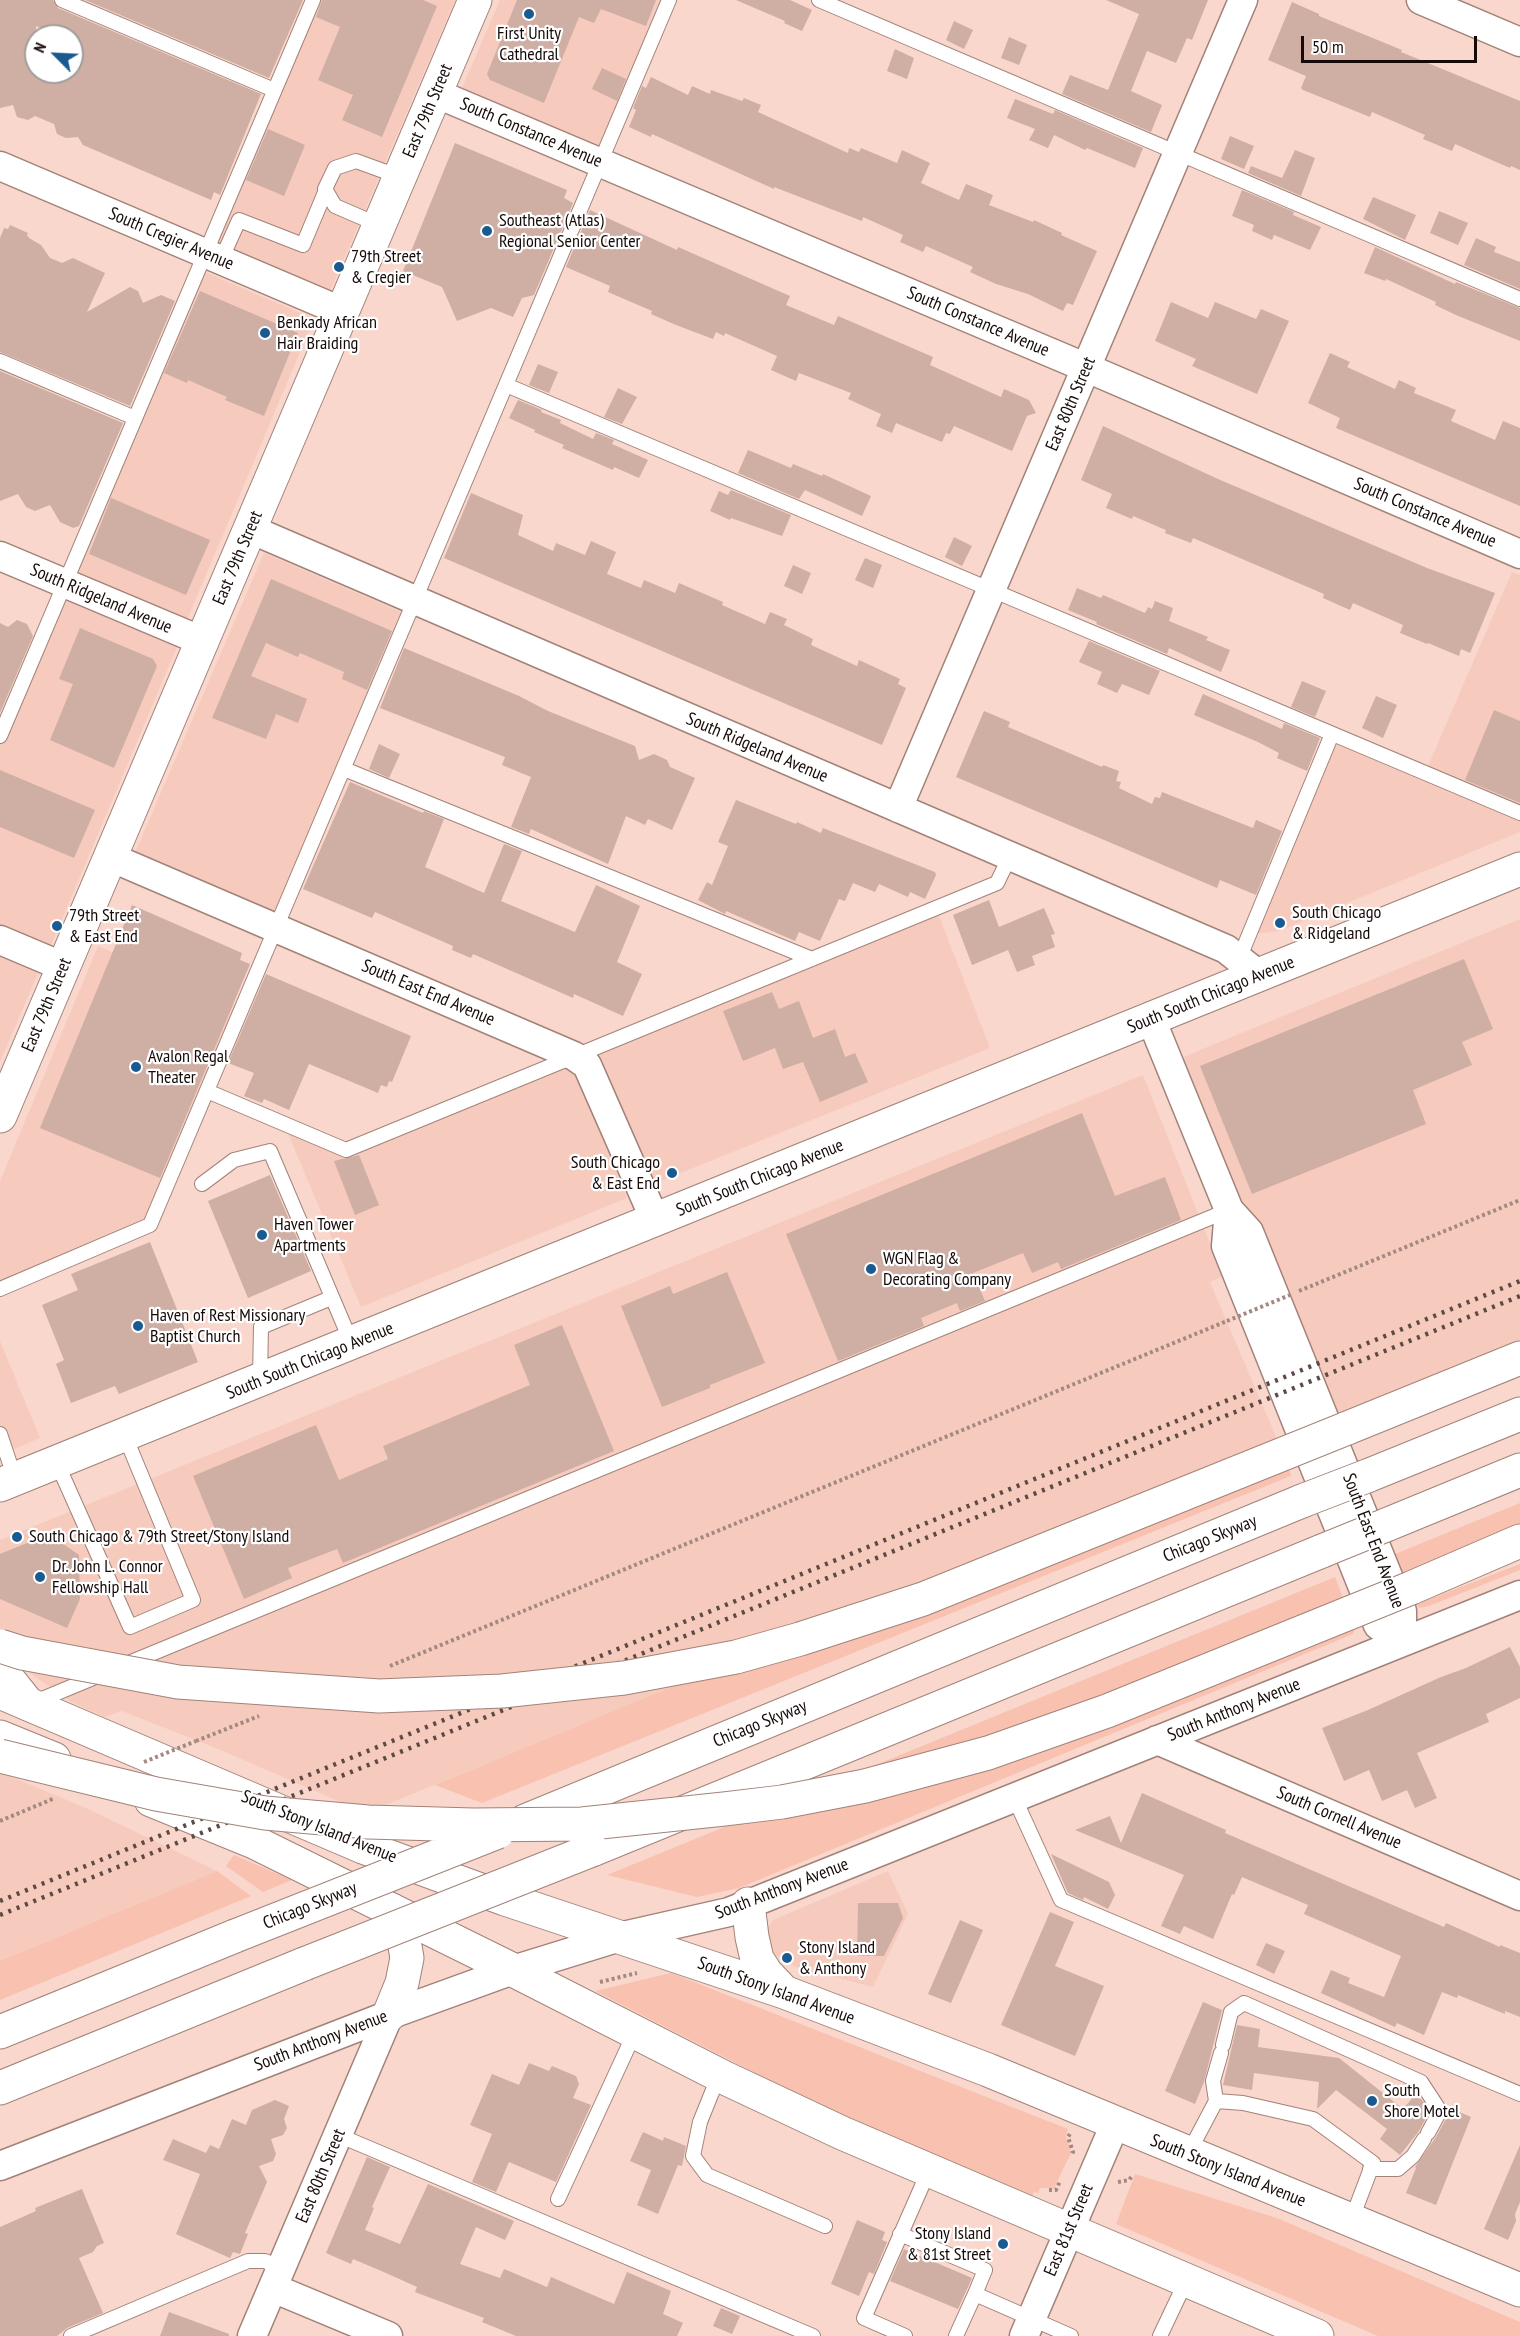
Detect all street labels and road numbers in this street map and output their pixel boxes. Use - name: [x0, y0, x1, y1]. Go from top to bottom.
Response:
- street label: East 79th Street: [399, 61, 457, 161]
- street label: South Constance Avenue: [457, 93, 605, 173]
- street label: South Cregier Avenue: [105, 203, 237, 275]
- street label: South Constance Avenue: [904, 282, 1052, 362]
- street label: East 80th Street: [1042, 354, 1100, 454]
- street label: South Constance Avenue: [1351, 473, 1499, 553]
- street label: East 79th Street: [209, 508, 267, 608]
- street label: South Ridgeland Avenue: [27, 559, 175, 639]
- street label: South Ridgeland Avenue: [683, 708, 831, 788]
- street label: South South Chicago Avenue: [1124, 952, 1298, 1038]
- street label: East 79th Street: [18, 955, 76, 1055]
- street label: South East End Avenue: [358, 955, 498, 1031]
- street label: South South Chicago Avenue: [673, 1135, 847, 1221]
- street label: South South Chicago Avenue: [223, 1318, 397, 1404]
- street label: South East End Avenue: [1337, 1471, 1409, 1611]
- street label: Chicago Skyway: [1160, 1510, 1260, 1568]
- street label: South Anthony Avenue: [1165, 1674, 1303, 1746]
- street label: Chicago Skyway: [710, 1695, 810, 1753]
- street label: South Cornell Avenue: [1273, 1782, 1405, 1854]
- street label: South Stony Island Avenue: [238, 1786, 400, 1868]
- street label: South Anthony Avenue: [712, 1854, 852, 1924]
- street label: Chicago Skyway: [260, 1877, 360, 1935]
- street label: South Stony Island Avenue: [695, 1953, 857, 2029]
- street label: South Anthony Avenue: [251, 2006, 391, 2076]
- street label: East 80th Street: [292, 2126, 350, 2226]
- street label: South Stony Island Avenue: [1147, 2130, 1309, 2212]
- street label: East 81st Street: [1040, 2181, 1098, 2279]

